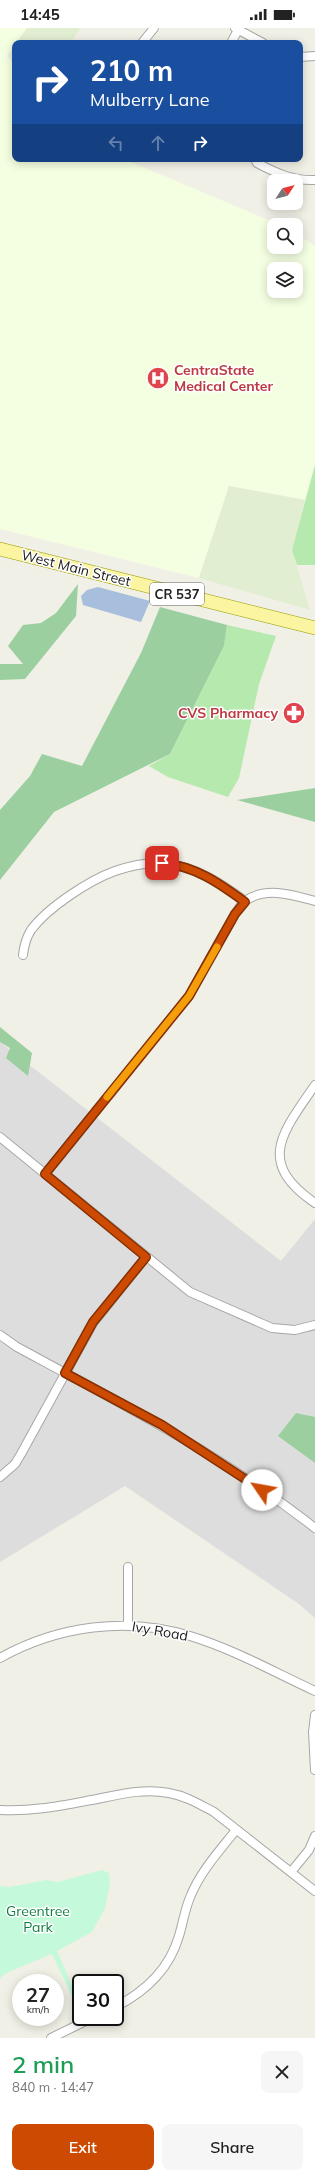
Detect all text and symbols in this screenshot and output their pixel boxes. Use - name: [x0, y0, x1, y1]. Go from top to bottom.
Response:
- text: 14:45: [20, 5, 60, 24]
- text: 210 m: [90, 53, 173, 88]
- icon: right: [24, 56, 76, 108]
- text: Mulberry Lane: [90, 88, 210, 111]
- icon: left: [105, 132, 127, 154]
- icon: ahead: [147, 132, 169, 154]
- icon: right: [189, 132, 211, 154]
- north arrow: [267, 174, 303, 210]
- map controls: [267, 174, 303, 298]
- button: search: [267, 218, 303, 254]
- button: layers: [267, 262, 303, 298]
- place label: CentraState Medical Center: [174, 361, 273, 395]
- hospital icon: CentraState Medical Center: [145, 365, 171, 391]
- street label: West Main Street: [19, 546, 133, 590]
- road number: CR 537: [150, 583, 204, 605]
- pharmacy icon: CVS Pharmacy: [281, 700, 307, 726]
- place label: CVS Pharmacy: [178, 704, 278, 722]
- pin: [145, 846, 179, 880]
- icon: arrive: [151, 852, 173, 874]
- position arrow: [241, 1469, 283, 1511]
- street label: Ivy Road: [131, 1617, 189, 1645]
- park label: Greentree Park: [6, 1902, 70, 1936]
- speed limit sign: 30: [72, 1974, 124, 2026]
- text: 27: [26, 1982, 50, 2007]
- text: km/h: [27, 2003, 49, 2016]
- text: 2 min: [12, 2049, 74, 2079]
- button: close: [261, 2051, 303, 2093]
- text: 840 m · 14:47: [12, 2079, 94, 2095]
- button: Exit: [12, 2124, 154, 2170]
- button: Share: [162, 2124, 303, 2170]

